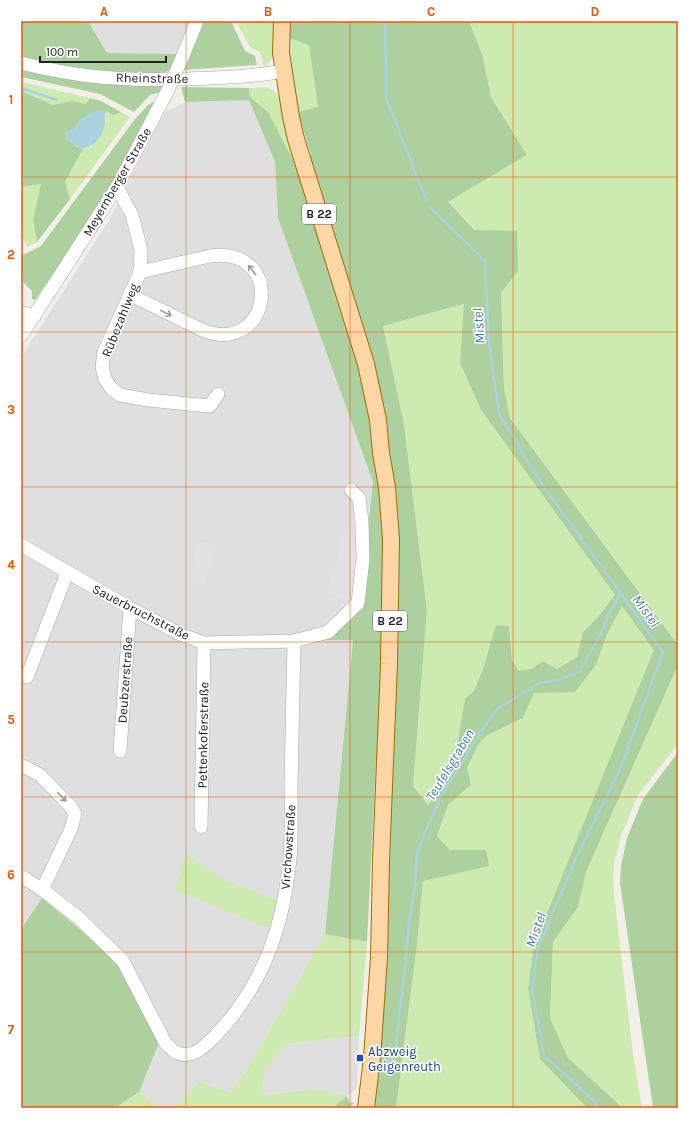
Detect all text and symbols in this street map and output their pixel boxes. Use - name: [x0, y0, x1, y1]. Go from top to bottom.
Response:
- text: A: [100, 4, 108, 19]
- text: B: [264, 4, 272, 19]
- text: C: [427, 4, 435, 19]
- text: D: [591, 4, 600, 19]
- scale bar: [40, 38, 166, 64]
- text: 100 m: [46, 45, 78, 59]
- street label: Rheinstraße: [116, 70, 189, 86]
- text: 1: [9, 92, 13, 107]
- street label: Meyernberger Straße: [80, 125, 154, 239]
- road number: B 22: [302, 204, 336, 224]
- text: 2: [7, 247, 15, 262]
- one-way arrow: [248, 265, 257, 276]
- street label: Rübezahlweg: [98, 280, 142, 359]
- water label: Mistel: [469, 307, 489, 344]
- one-way arrow: [160, 309, 172, 317]
- text: 3: [7, 402, 15, 417]
- text: 4: [7, 557, 15, 572]
- street label: Sauerbruchstraße: [90, 581, 192, 643]
- water label: Mistel: [629, 592, 664, 631]
- road number: B 22: [373, 611, 407, 631]
- street label: Deubzerstraße: [114, 636, 136, 724]
- street label: Pettenkoferstraße: [195, 681, 211, 788]
- text: 5: [7, 712, 15, 727]
- water label: Teufelsgraben: [422, 726, 478, 804]
- one-way arrow: [57, 792, 67, 802]
- street label: Virchowstraße: [278, 804, 298, 890]
- text: 6: [7, 867, 15, 882]
- water label: Mistel: [522, 910, 550, 950]
- text: 7: [8, 1022, 15, 1037]
- place label: Abzweig Geigenreuth: [368, 1044, 441, 1074]
- marker: Abzweig Geigenreuth: [355, 1053, 365, 1063]

